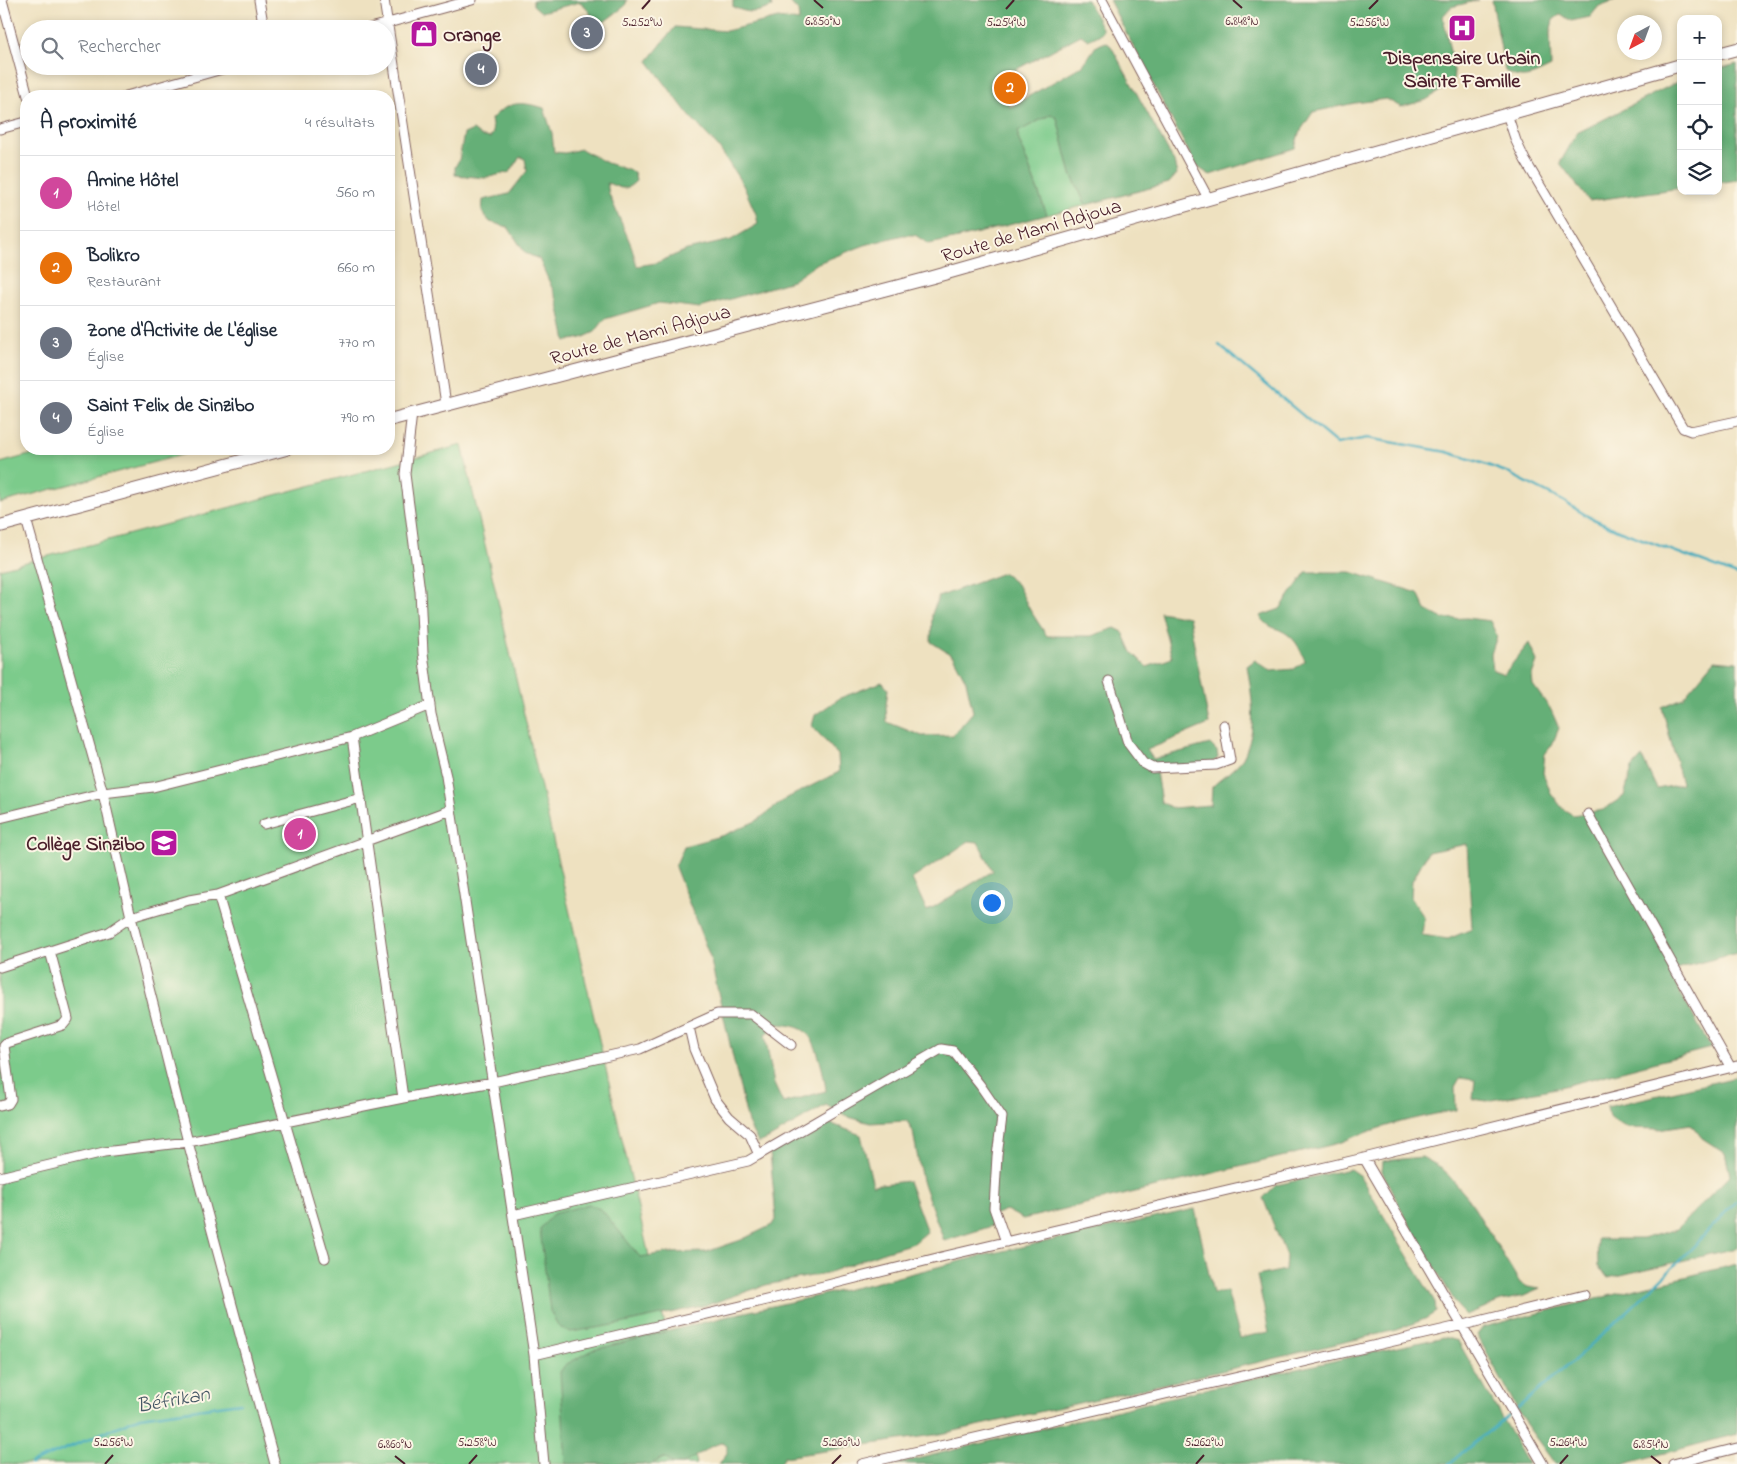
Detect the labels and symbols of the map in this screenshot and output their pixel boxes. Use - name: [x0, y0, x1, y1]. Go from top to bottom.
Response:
- text: 6.850°N: [805, 13, 841, 31]
- text: 6.848°N: [1226, 13, 1259, 31]
- hospital icon: Dispensaire Urbain Sainte Famille: [1447, 13, 1477, 43]
- pin: 3: [571, 14, 603, 52]
- text: 5.252°W: [622, 14, 662, 32]
- text: 5.254°W: [986, 14, 1026, 32]
- text: 5.256°W: [1349, 14, 1389, 32]
- north arrow: [1617, 15, 1662, 60]
- shop icon: Orange: [409, 19, 439, 49]
- place label: Orange: [443, 22, 502, 52]
- place label: Dispensaire Urbain Sainte Famille: [1383, 45, 1540, 97]
- pin: 4: [465, 50, 497, 88]
- pin: 2: [994, 69, 1026, 107]
- street label: Route de Mami Adjoua: [938, 193, 1125, 272]
- street label: Route de Mami Adjoua: [547, 298, 734, 374]
- pin: 1: [284, 815, 316, 853]
- school or university icon: Collège Sinzibo: [149, 828, 179, 858]
- place label: Collège Sinzibo: [26, 831, 145, 861]
- your location: [979, 890, 1005, 916]
- water label: Béfrikan: [134, 1380, 213, 1422]
- text: 5.256°W: [93, 1434, 133, 1452]
- text: 5.258°W: [457, 1434, 497, 1452]
- text: 5.260°W: [822, 1434, 860, 1452]
- text: 5.262°W: [1184, 1434, 1224, 1452]
- text: 5.264°W: [1549, 1434, 1587, 1452]
- text: 6.860°N: [378, 1436, 412, 1454]
- text: 6.854°N: [1633, 1436, 1669, 1454]

